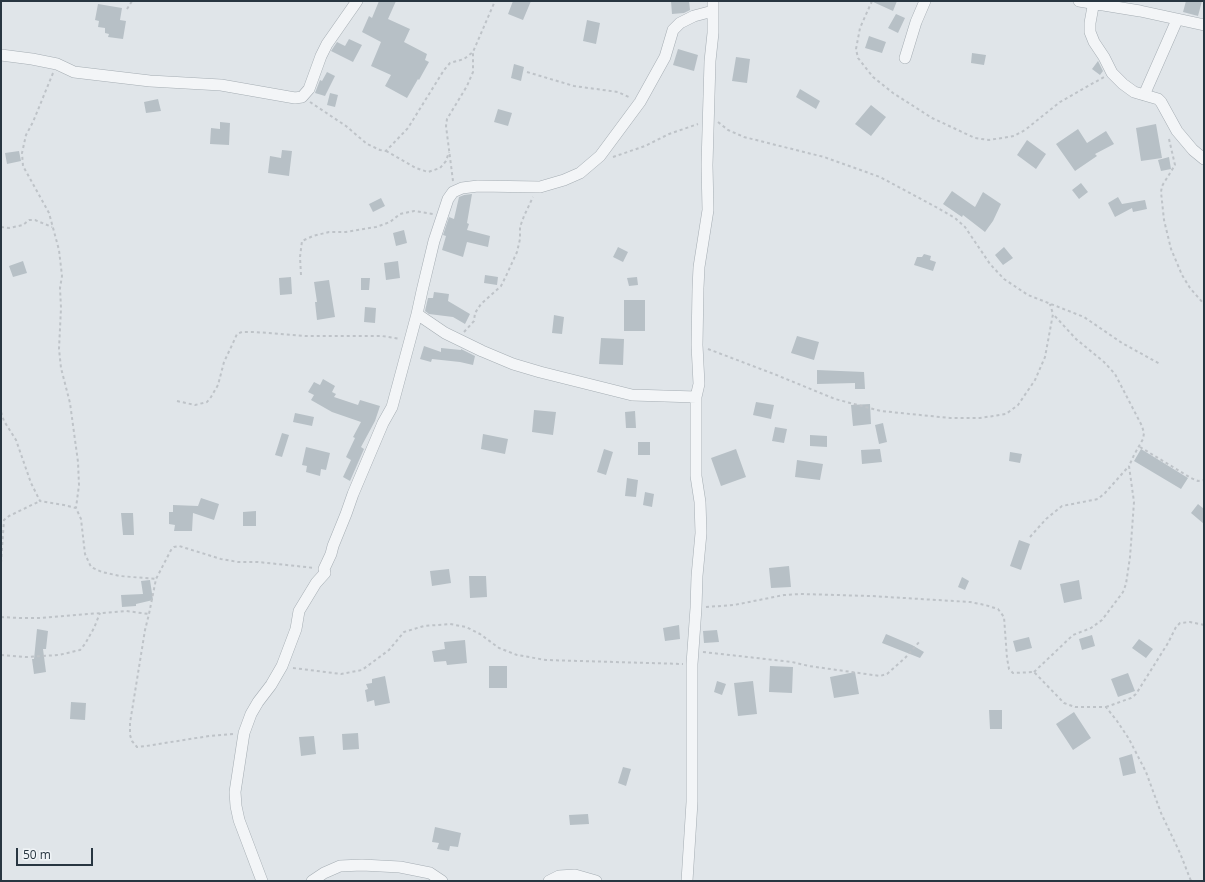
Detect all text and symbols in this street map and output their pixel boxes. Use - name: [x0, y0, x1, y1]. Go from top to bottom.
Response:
- scale bar: [18, 840, 95, 866]
- text: 50 m: [23, 846, 51, 863]

